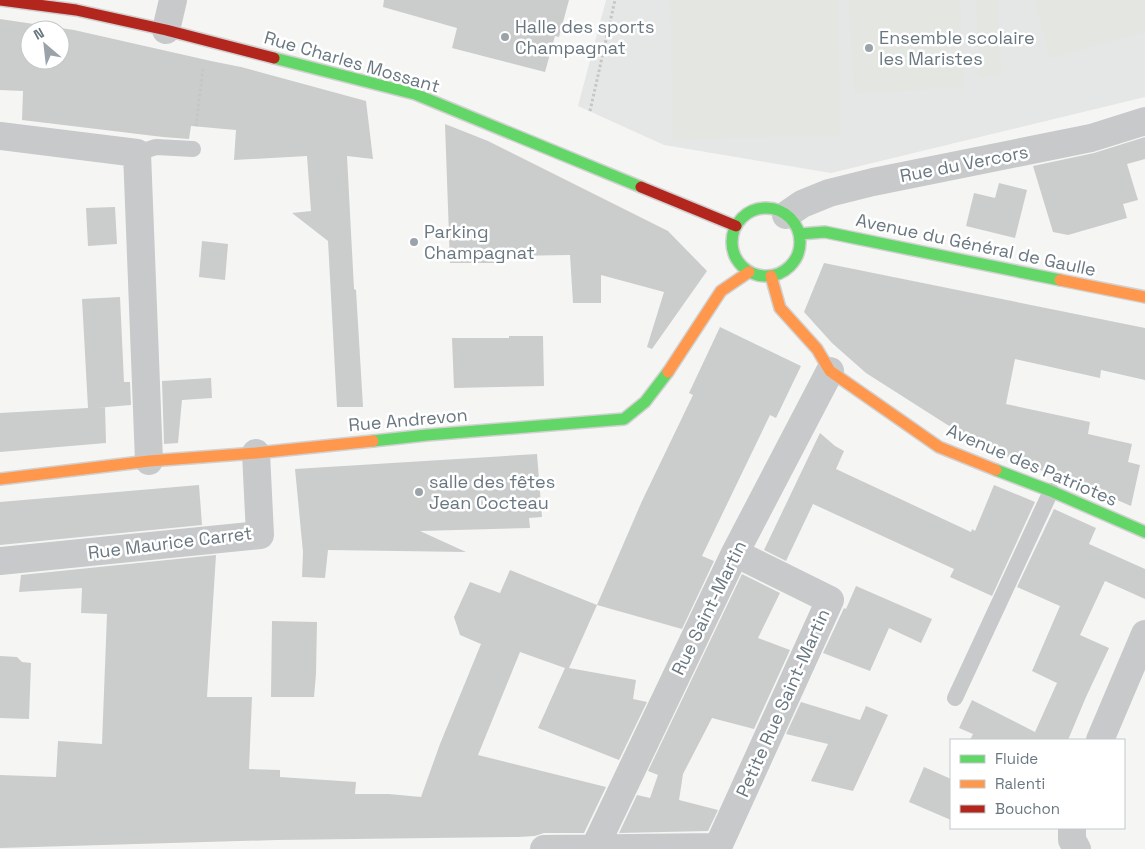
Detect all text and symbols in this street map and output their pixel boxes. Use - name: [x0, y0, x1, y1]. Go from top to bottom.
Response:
- place label: Halle des sports Champagnat: [515, 15, 654, 59]
- north arrow: [20, 20, 70, 70]
- text: N: [31, 23, 47, 44]
- street label: Rue Charles Mossant: [262, 25, 443, 98]
- place label: Ensemble scolaire les Maristes: [879, 26, 1035, 70]
- marker: Halle des sports Champagnat: [499, 31, 511, 43]
- marker: Ensemble scolaire les Maristes: [863, 42, 875, 54]
- street label: Rue du Vercors: [898, 140, 1030, 187]
- street label: Avenue du Général de Gaulle: [854, 208, 1098, 281]
- place label: Parking Champagnat: [424, 220, 535, 264]
- marker: Parking Champagnat: [408, 236, 420, 248]
- street label: Rue Andrevon: [347, 403, 469, 436]
- street label: Avenue des Patriotes: [943, 418, 1121, 511]
- place label: salle des fêtes Jean Cocteau: [429, 470, 555, 514]
- marker: salle des fêtes Jean Cocteau: [413, 486, 425, 498]
- street label: Rue Maurice Carret: [86, 521, 253, 564]
- street label: Rue Saint-Martin: [666, 537, 751, 679]
- street label: Petite Rue Saint-Martin: [731, 605, 834, 800]
- legend: [950, 739, 1125, 829]
- text: Fluide: [995, 749, 1038, 768]
- text: Ralenti: [995, 774, 1045, 793]
- text: Bouchon: [995, 799, 1060, 818]

